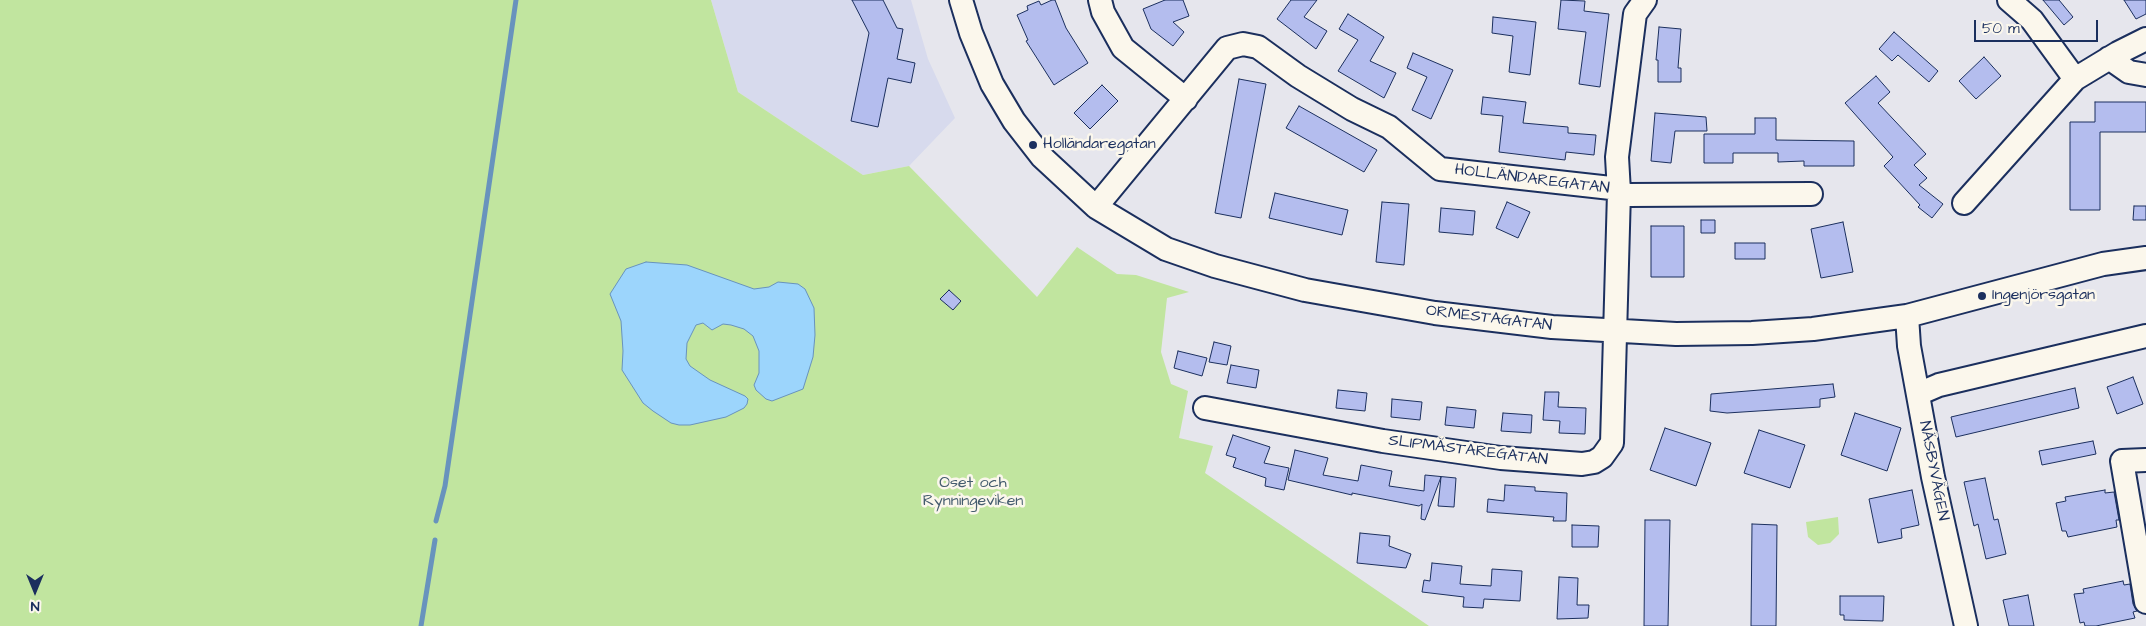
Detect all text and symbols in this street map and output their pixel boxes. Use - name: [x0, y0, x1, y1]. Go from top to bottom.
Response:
- scale bar: [1976, 10, 2100, 42]
- text: 50 m: [1982, 18, 2020, 39]
- place label: Holländaregatan: [1043, 135, 1156, 155]
- marker: Holländaregatan: [1027, 139, 1039, 151]
- street label: HOLLÄNDAREGATAN: [1453, 161, 1611, 199]
- place label: Ingenjörsgatan: [1992, 286, 2095, 306]
- marker: Ingenjörsgatan: [1976, 290, 1988, 302]
- street label: ORMESTAGATAN: [1425, 302, 1553, 336]
- street label: NÄSBYVÄGEN: [1914, 419, 1952, 523]
- street label: SLIPMÄSTAREGATAN: [1387, 432, 1549, 470]
- park label: Oset och Rynningeviken: [923, 474, 1023, 512]
- north arrow: [10, 566, 60, 616]
- text: N: [31, 596, 39, 616]

